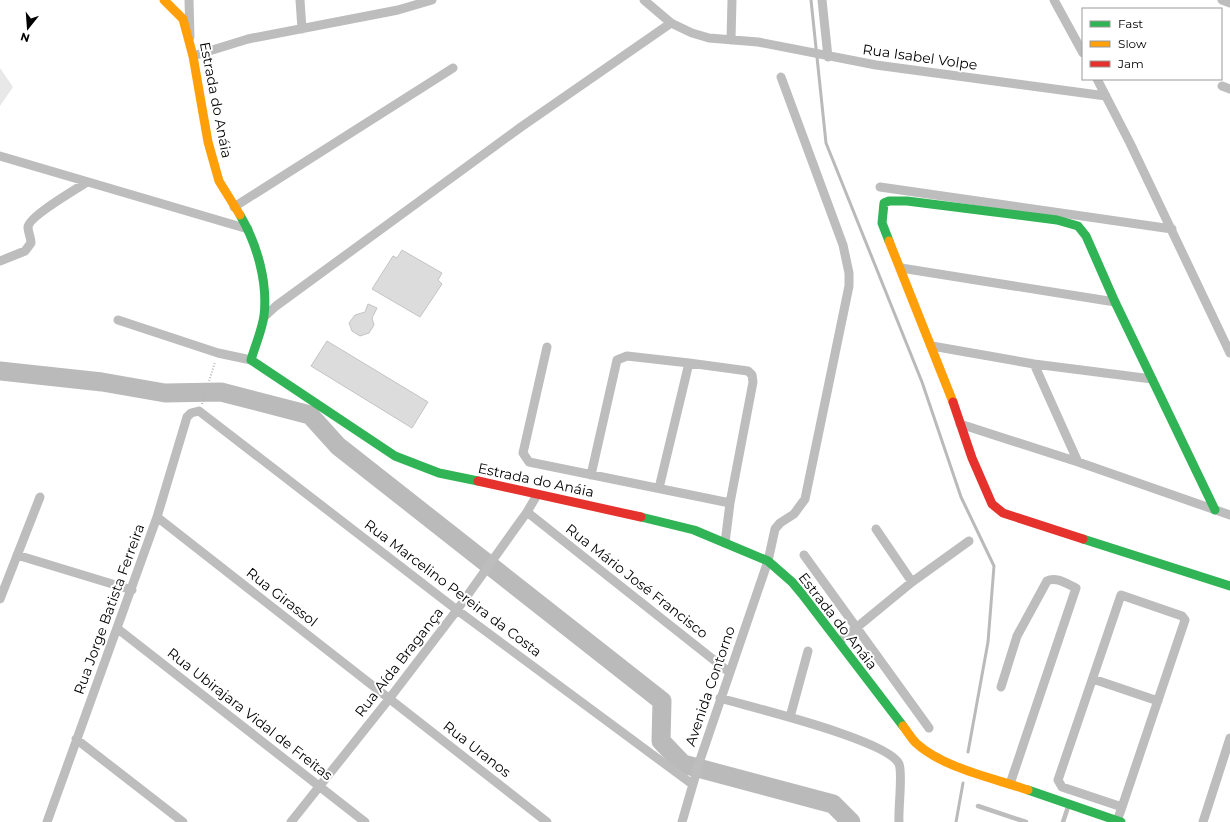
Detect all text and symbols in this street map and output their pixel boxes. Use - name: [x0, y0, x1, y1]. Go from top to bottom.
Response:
- north arrow: [8, 8, 48, 48]
- legend: [1082, 8, 1222, 80]
- text: Fast: [1118, 16, 1143, 31]
- text: N: [19, 30, 31, 46]
- text: Slow: [1118, 36, 1147, 51]
- street label: Estrada do Anáia: [196, 40, 236, 160]
- street label: Rua Isabel Volpe: [861, 40, 979, 74]
- text: Jam: [1117, 56, 1144, 71]
- street label: Estrada do Anáia: [476, 459, 596, 501]
- street label: Rua Marcelino Pereira da Costa: [361, 515, 545, 661]
- street label: Rua Mário José Francisco: [562, 520, 712, 642]
- street label: Rua Jorge Batista Ferreira: [70, 521, 148, 697]
- street label: Rua Girassol: [243, 564, 321, 630]
- street label: Estrada do Anáia: [795, 569, 881, 673]
- street label: Rua Aída Bragança: [351, 604, 447, 720]
- street label: Avenida Contorno: [681, 623, 739, 748]
- street label: Rua Ubirajara Vidal de Freitas: [164, 644, 336, 784]
- street label: Rua Uranos: [440, 717, 515, 781]

